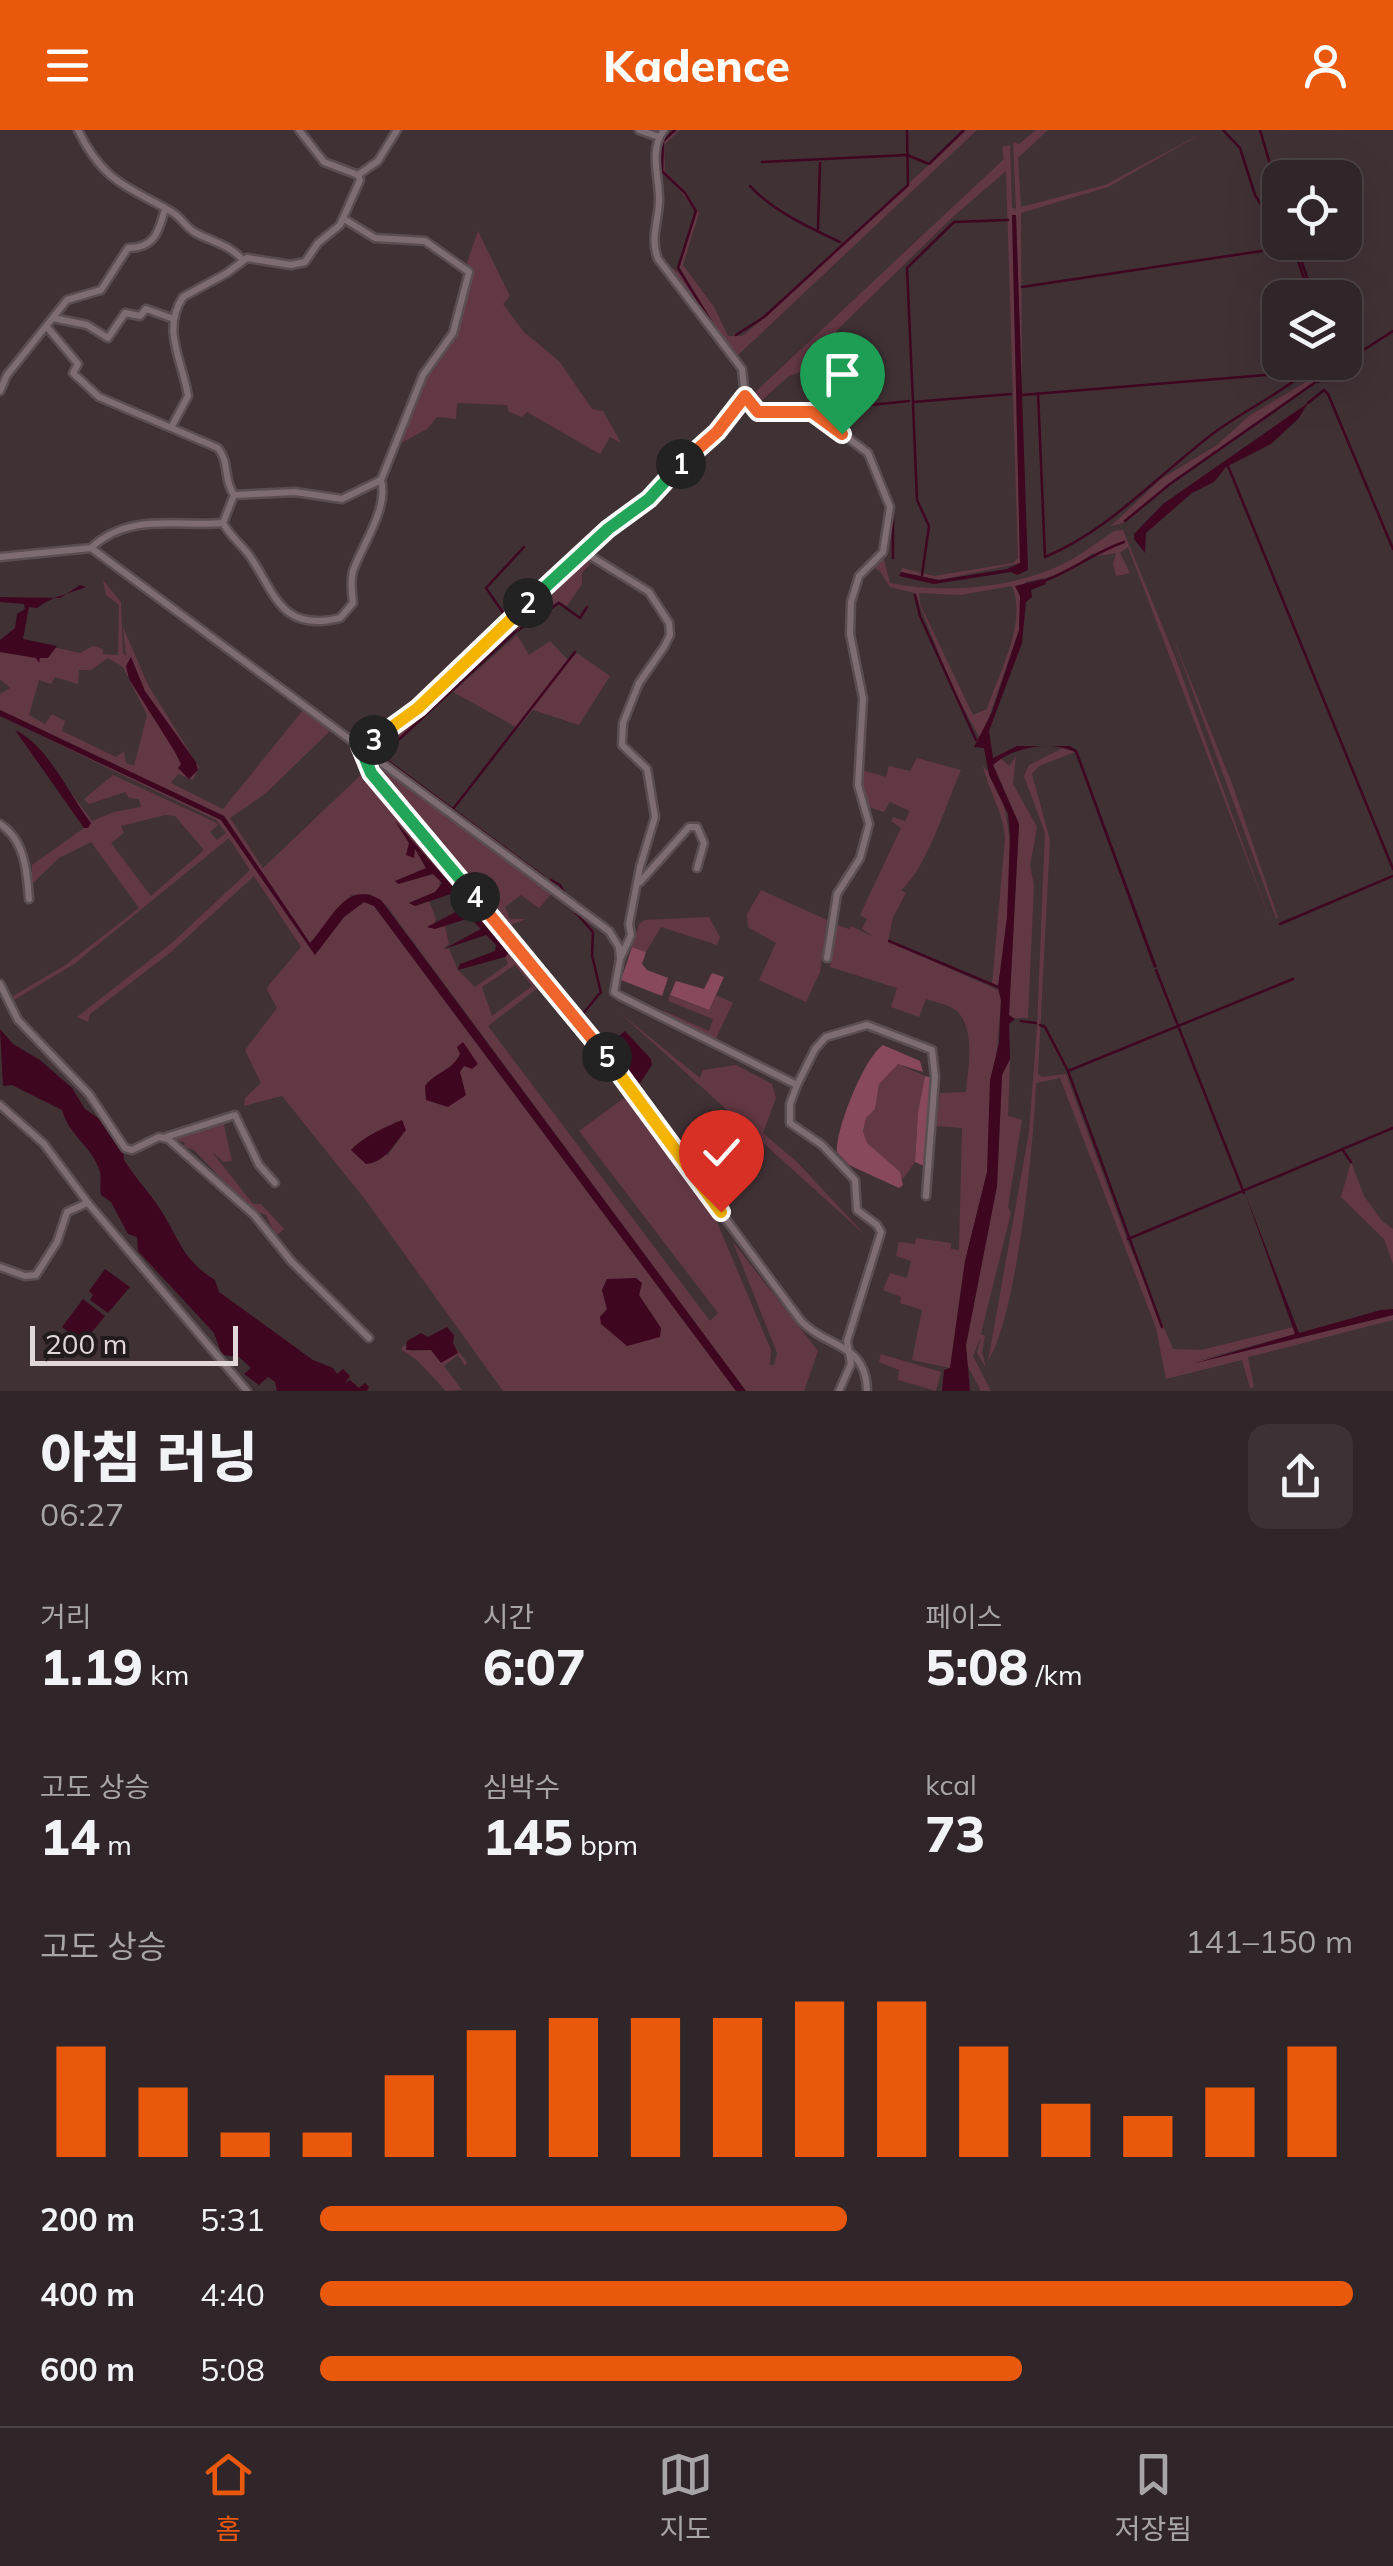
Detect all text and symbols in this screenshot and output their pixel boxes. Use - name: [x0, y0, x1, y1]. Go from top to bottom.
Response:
- text: Kadence: [603, 37, 790, 93]
- icon: menu: [40, 38, 95, 93]
- icon: person: [1298, 38, 1353, 93]
- map controls: [1262, 160, 1362, 380]
- button: locate: [1262, 160, 1362, 260]
- button: layers: [1262, 280, 1362, 380]
- pin: [800, 332, 885, 435]
- icon: arrive: [815, 347, 870, 402]
- pin: 1: [656, 439, 706, 489]
- text: 1: [673, 446, 689, 481]
- pin: 2: [503, 578, 553, 628]
- text: 2: [520, 585, 536, 620]
- pin: 3: [349, 715, 399, 765]
- text: 3: [366, 722, 382, 757]
- pin: 4: [450, 872, 500, 922]
- text: 4: [467, 879, 483, 914]
- pin: 5: [582, 1032, 632, 1082]
- text: 5: [599, 1039, 615, 1074]
- pin: [679, 1110, 764, 1213]
- icon: check: [694, 1125, 749, 1180]
- scale bar: [30, 1321, 238, 1366]
- text: 200 m: [45, 1326, 127, 1361]
- text: 아침 러닝: [40, 1422, 258, 1491]
- button: share: [1248, 1424, 1353, 1529]
- text: 06:27: [40, 1494, 124, 1534]
- text: 거리: [40, 1599, 92, 1634]
- text: 시간: [483, 1599, 534, 1634]
- text: 페이스: [925, 1599, 1003, 1634]
- text: 1.19: [40, 1635, 143, 1698]
- text: 6:07: [483, 1635, 586, 1698]
- text: 5:08: [925, 1635, 1028, 1698]
- text: km: [143, 1657, 189, 1692]
- text: /km: [1028, 1657, 1083, 1692]
- text: kcal: [925, 1767, 977, 1802]
- text: 고도 상승: [40, 1769, 150, 1804]
- text: 심박수: [483, 1769, 560, 1804]
- text: 73: [925, 1802, 985, 1865]
- text: 14: [40, 1805, 100, 1868]
- text: 145: [483, 1805, 573, 1868]
- text: m: [100, 1827, 132, 1862]
- text: bpm: [573, 1827, 638, 1862]
- text: 141–150 m: [1185, 1921, 1353, 1961]
- text: 고도 상승: [40, 1926, 166, 1966]
- text: 200 m: [40, 2199, 135, 2239]
- text: 5:31: [200, 2199, 265, 2239]
- text: 400 m: [40, 2274, 135, 2314]
- text: 4:40: [200, 2274, 265, 2314]
- text: 600 m: [40, 2349, 135, 2389]
- text: 5:08: [200, 2349, 265, 2389]
- tab: 홈: [201, 2447, 256, 2547]
- tab: 지도: [658, 2447, 713, 2547]
- tab: 저장됨: [1115, 2447, 1192, 2547]

